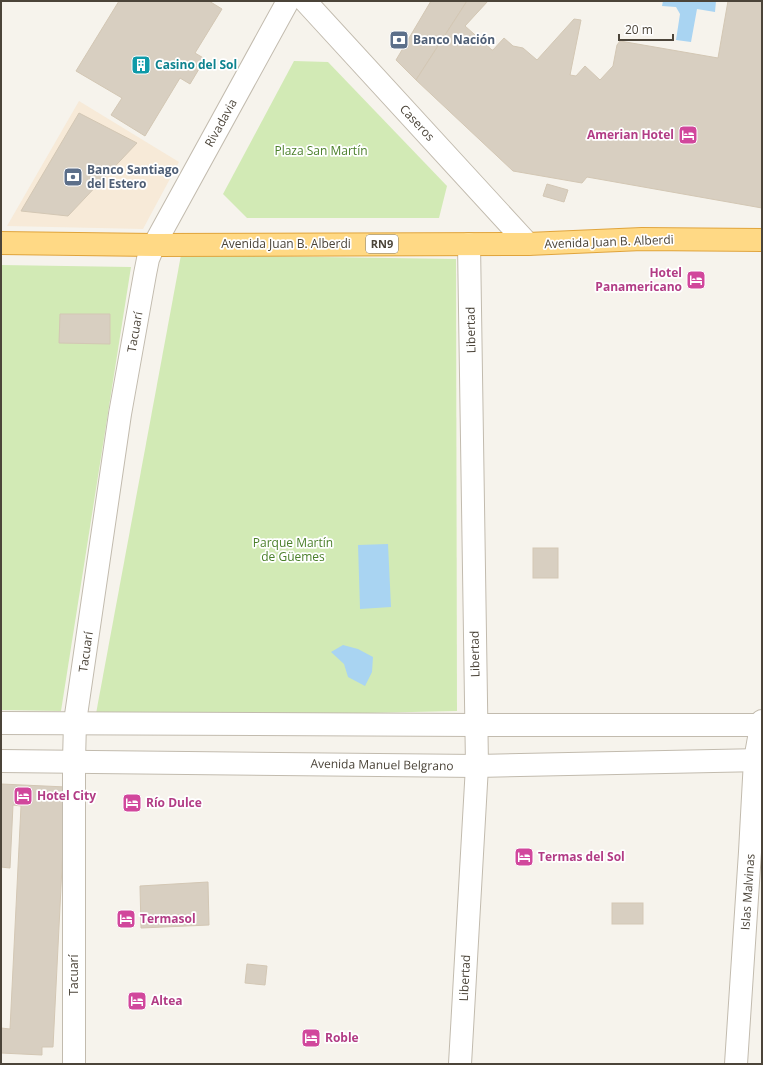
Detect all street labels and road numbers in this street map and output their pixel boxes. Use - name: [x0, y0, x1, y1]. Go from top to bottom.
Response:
- street label: Rivadavia: [200, 96, 241, 150]
- street label: Caseros: [396, 101, 439, 145]
- street label: Avenida Juan B. Alberdi: [544, 231, 674, 252]
- street label: Avenida Juan B. Alberdi: [221, 235, 351, 252]
- road number: RN9: [366, 235, 398, 253]
- street label: Libertad: [462, 307, 479, 353]
- street label: Tacuarí: [123, 309, 147, 354]
- street label: Tacuarí: [74, 629, 97, 673]
- street label: Libertad: [466, 631, 483, 677]
- street label: Avenida Manuel Belgrano: [310, 755, 454, 774]
- street label: Islas Malvinas: [736, 853, 759, 931]
- street label: Tacuarí: [65, 954, 82, 996]
- street label: Libertad: [455, 954, 474, 1002]

